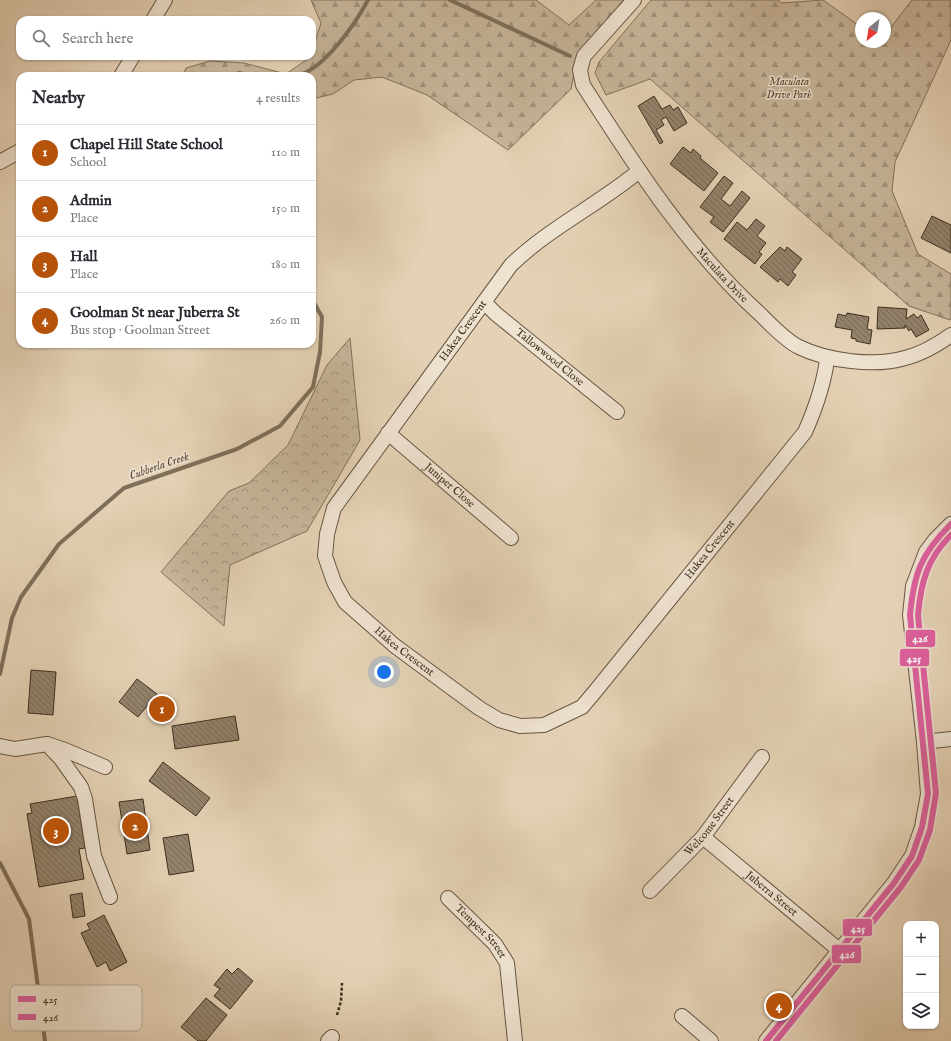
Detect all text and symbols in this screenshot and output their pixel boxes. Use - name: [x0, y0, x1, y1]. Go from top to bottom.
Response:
- north arrow: [855, 12, 891, 48]
- search box: [16, 16, 316, 60]
- icon: search: [30, 27, 52, 49]
- text: Search here: [62, 29, 133, 48]
- park label: Maculata Drive Park: [767, 75, 812, 102]
- text: Nearby: [32, 88, 85, 109]
- text: 4 results: [256, 90, 300, 107]
- text: Chapel Hill State School: [70, 135, 223, 154]
- text: 1: [43, 144, 47, 161]
- text: 110 m: [271, 144, 300, 161]
- text: School: [70, 154, 107, 171]
- text: Admin: [70, 191, 112, 210]
- text: 2: [42, 200, 48, 217]
- text: 150 m: [271, 200, 300, 217]
- text: Place: [70, 210, 98, 227]
- street label: Maculata Drive: [693, 245, 751, 306]
- text: Hall: [70, 247, 98, 266]
- text: 3: [43, 256, 47, 273]
- text: 180 m: [271, 256, 300, 273]
- text: Place: [70, 266, 98, 283]
- street label: Hakea Crescent: [436, 297, 490, 364]
- text: Goolman St near Juberra St: [70, 303, 240, 322]
- text: 4: [42, 312, 48, 329]
- text: 260 m: [269, 312, 300, 329]
- text: Bus stop · Goolman Street: [70, 322, 210, 339]
- street label: Tallowwood Close: [513, 326, 587, 389]
- water label: Cubberla Creek: [127, 449, 191, 483]
- street label: Juniper Close: [420, 459, 478, 511]
- street label: Hakea Crescent: [682, 517, 738, 582]
- street label: Hakea Crescent: [371, 624, 437, 679]
- line badge: 426: [905, 629, 936, 648]
- text: 426: [911, 632, 929, 646]
- line badge: 425: [899, 648, 930, 667]
- text: 425: [906, 652, 921, 666]
- your location: [374, 662, 394, 682]
- pin: 1: [149, 694, 175, 724]
- street label: Welcome Street: [681, 794, 737, 859]
- pin: 2: [122, 811, 148, 841]
- pin: 3: [43, 816, 69, 846]
- street label: Juberra Street: [741, 867, 801, 920]
- street label: Tempest Street: [452, 902, 509, 961]
- line badge: 425: [842, 918, 873, 937]
- map controls: [903, 921, 939, 1029]
- button: +: [903, 921, 939, 957]
- text: 425: [850, 922, 865, 936]
- line badge: 426: [831, 944, 862, 964]
- text: 426: [838, 948, 856, 962]
- button: −: [903, 957, 939, 993]
- legend: [10, 985, 142, 1031]
- pin: 4: [766, 991, 792, 1021]
- text: 425: [43, 993, 58, 1007]
- button: layers: [903, 993, 939, 1029]
- text: 426: [43, 1011, 59, 1025]

